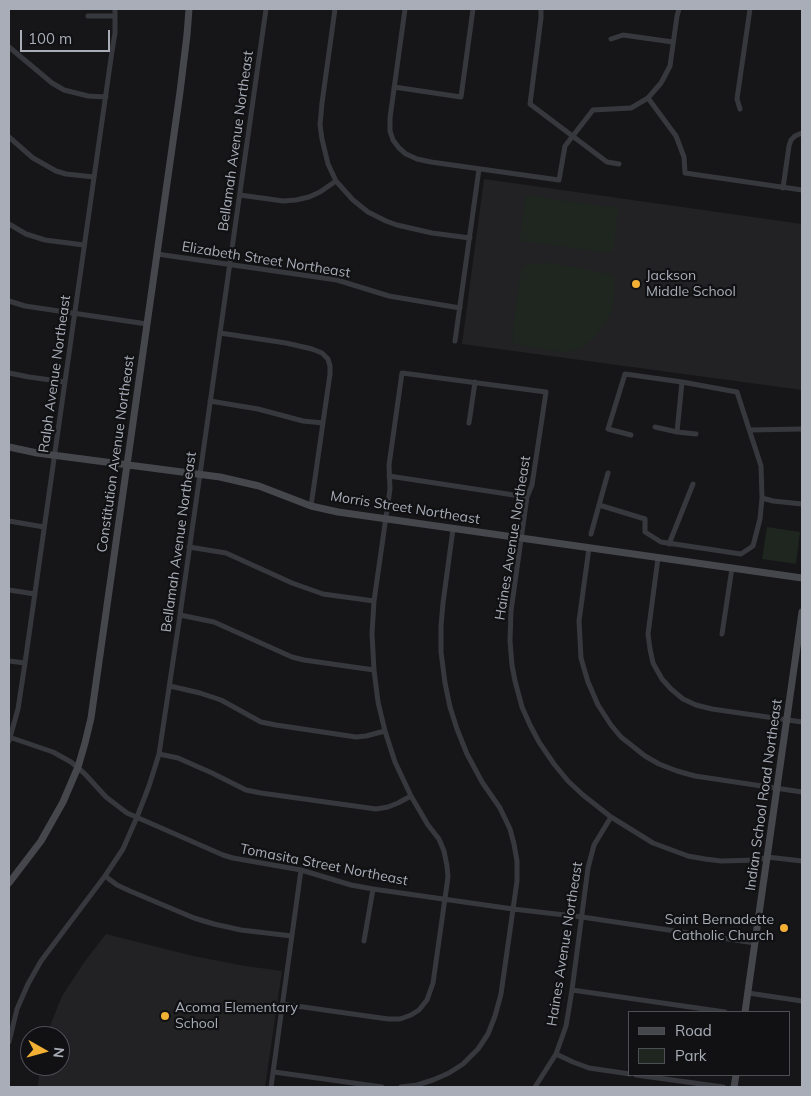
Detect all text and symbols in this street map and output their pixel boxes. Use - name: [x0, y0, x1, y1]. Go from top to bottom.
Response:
- scale bar: [22, 20, 112, 52]
- text: 100 m: [28, 29, 72, 48]
- street label: Bellamah Avenue Northeast: [215, 50, 257, 232]
- street label: Elizabeth Street Northeast: [181, 238, 351, 282]
- place label: Jackson Middle School: [646, 268, 736, 300]
- marker: Jackson Middle School: [630, 278, 642, 290]
- street label: Ralph Avenue Northeast: [36, 294, 74, 454]
- street label: Constitution Avenue Northeast: [94, 354, 138, 554]
- street label: Bellamah Avenue Northeast: [158, 451, 200, 633]
- street label: Haines Avenue Northeast: [492, 455, 534, 621]
- street label: Morris Street Northeast: [329, 488, 481, 528]
- street label: Indian School Road Northeast: [742, 698, 786, 892]
- street label: Tomasita Street Northeast: [239, 840, 409, 890]
- street label: Haines Avenue Northeast: [544, 861, 586, 1027]
- place label: Saint Bernadette Catholic Church: [665, 912, 774, 944]
- marker: Saint Bernadette Catholic Church: [778, 922, 790, 934]
- place label: Acoma Elementary School: [175, 1000, 298, 1032]
- marker: Acoma Elementary School: [159, 1010, 171, 1022]
- legend: [628, 1011, 791, 1076]
- text: Road: [675, 1021, 712, 1040]
- north arrow: [20, 1026, 70, 1076]
- text: N: [49, 1046, 68, 1059]
- text: Park: [675, 1046, 707, 1065]

